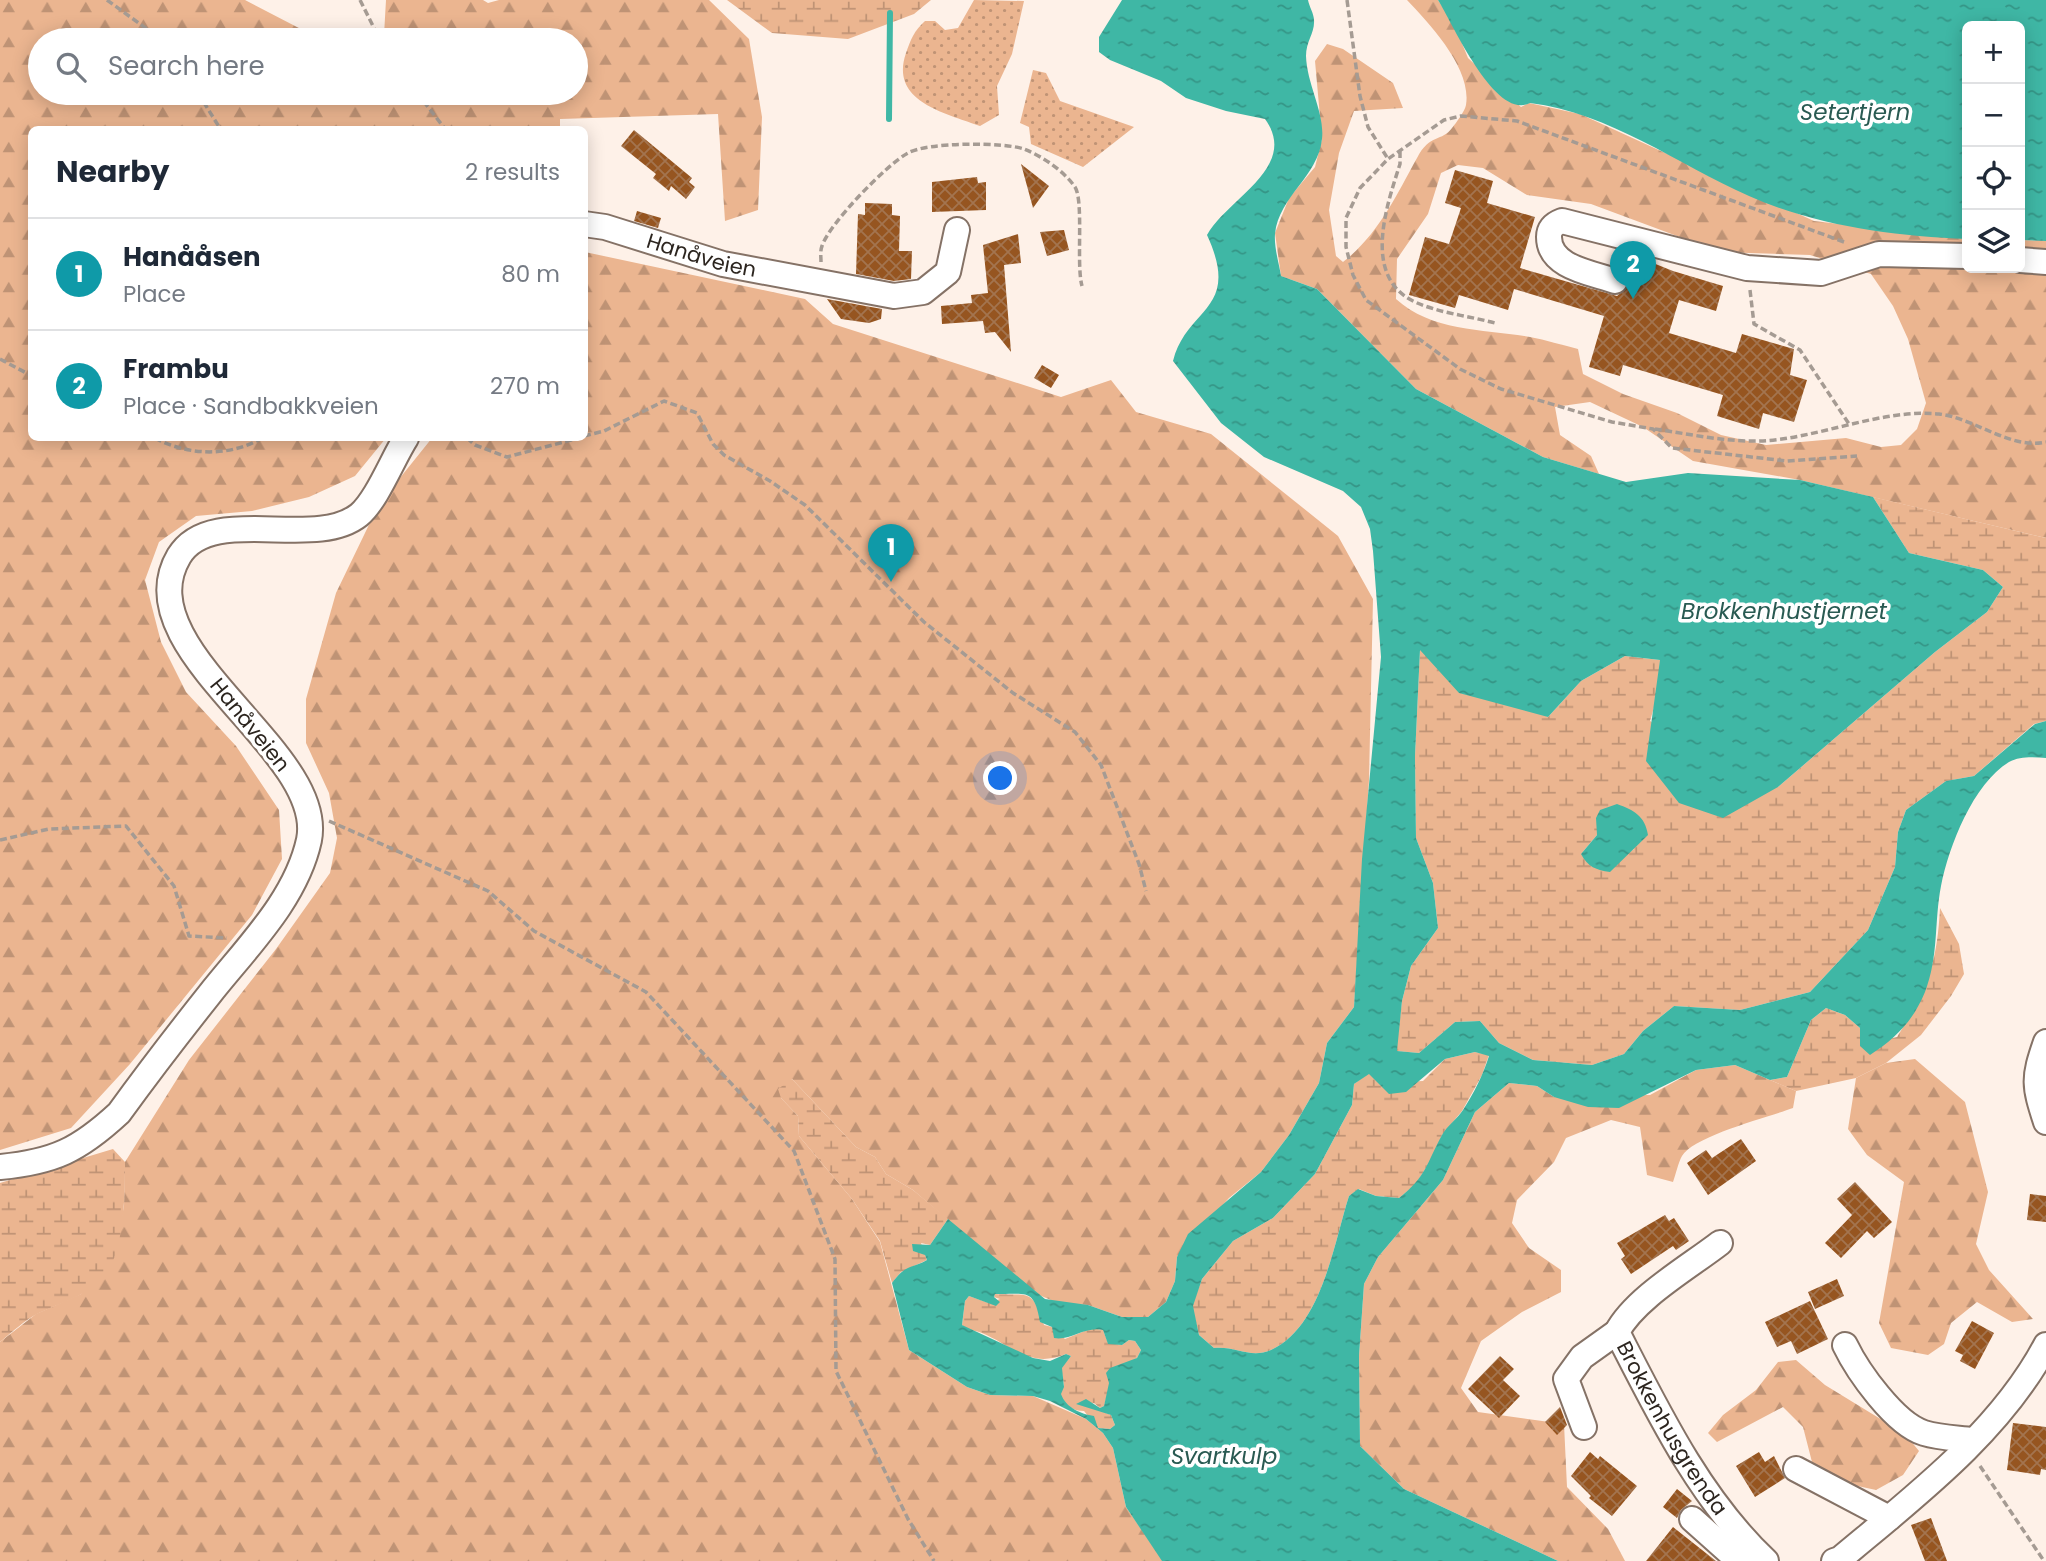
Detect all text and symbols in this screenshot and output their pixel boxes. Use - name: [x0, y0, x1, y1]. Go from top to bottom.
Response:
- map controls: [1962, 21, 2025, 273]
- button: +: [1962, 21, 2025, 84]
- search box: [28, 28, 588, 105]
- icon: search: [52, 48, 90, 86]
- text: Search here: [108, 48, 265, 84]
- button: −: [1962, 84, 2025, 147]
- water label: Setertjern: [1800, 96, 1910, 128]
- button: locate: [1962, 147, 2025, 210]
- text: Nearby: [56, 150, 170, 193]
- text: 2 results: [465, 156, 560, 188]
- button: layers: [1962, 210, 2025, 273]
- street label: Hanåveien: [643, 226, 759, 284]
- text: Hanååsen: [123, 239, 261, 275]
- pin: 2: [1610, 241, 1656, 299]
- text: 1: [75, 258, 83, 290]
- text: 80 m: [501, 258, 560, 290]
- text: Place: [123, 278, 186, 310]
- text: Frambu: [123, 351, 229, 387]
- text: 2: [72, 370, 86, 402]
- text: 270 m: [490, 370, 560, 402]
- text: Place · Sandbakkveien: [123, 390, 379, 422]
- pin: 1: [868, 524, 914, 582]
- water label: Brokkenhustjernet: [1681, 595, 1888, 627]
- street label: Hanåveien: [204, 672, 297, 778]
- your location: [983, 761, 1017, 795]
- street label: Brokkenhusgrenda: [1610, 1336, 1734, 1521]
- water label: Svartkulp: [1171, 1440, 1277, 1472]

